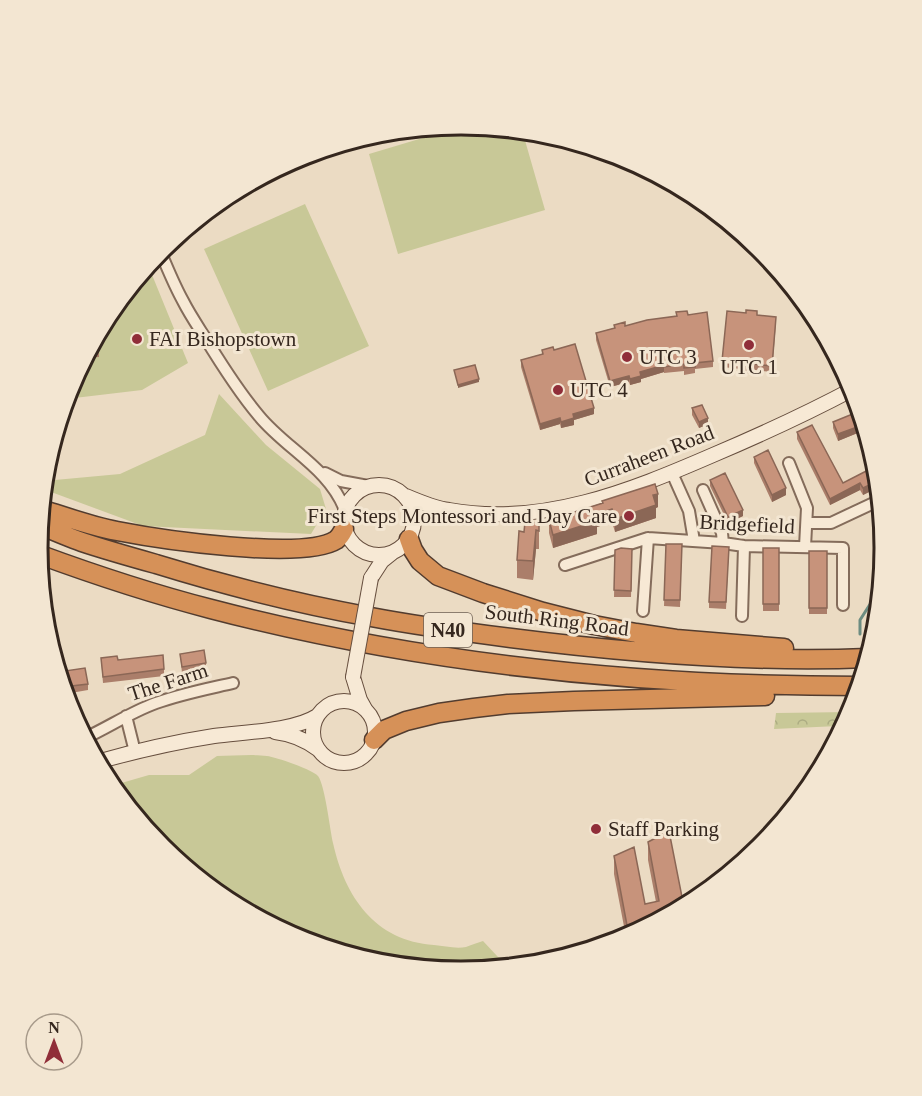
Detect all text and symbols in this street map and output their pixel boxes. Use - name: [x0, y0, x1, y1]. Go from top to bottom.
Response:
- place label: FAI Bishopstown: [149, 327, 297, 351]
- marker: FAI Bishopstown: [130, 332, 144, 346]
- marker: UTC 1: [742, 338, 756, 352]
- place label: UTC 3: [639, 345, 697, 369]
- marker: UTC 3: [620, 350, 634, 364]
- place label: UTC 1: [720, 355, 778, 379]
- place label: UTC 4: [570, 378, 628, 402]
- marker: UTC 4: [551, 383, 565, 397]
- street label: Curraheen Road: [581, 420, 718, 492]
- place label: First Steps Montessori and Day Care: [307, 504, 617, 528]
- marker: First Steps Montessori and Day Care: [622, 509, 636, 523]
- street label: Bridgefield: [699, 510, 796, 539]
- street label: South Ring Road: [484, 599, 631, 641]
- road number: N40: [424, 613, 472, 647]
- street label: The Farm: [125, 658, 211, 706]
- place label: Staff Parking: [608, 817, 720, 841]
- marker: Staff Parking: [589, 822, 603, 836]
- north arrow: [24, 1012, 84, 1072]
- text: N: [48, 1019, 60, 1036]

